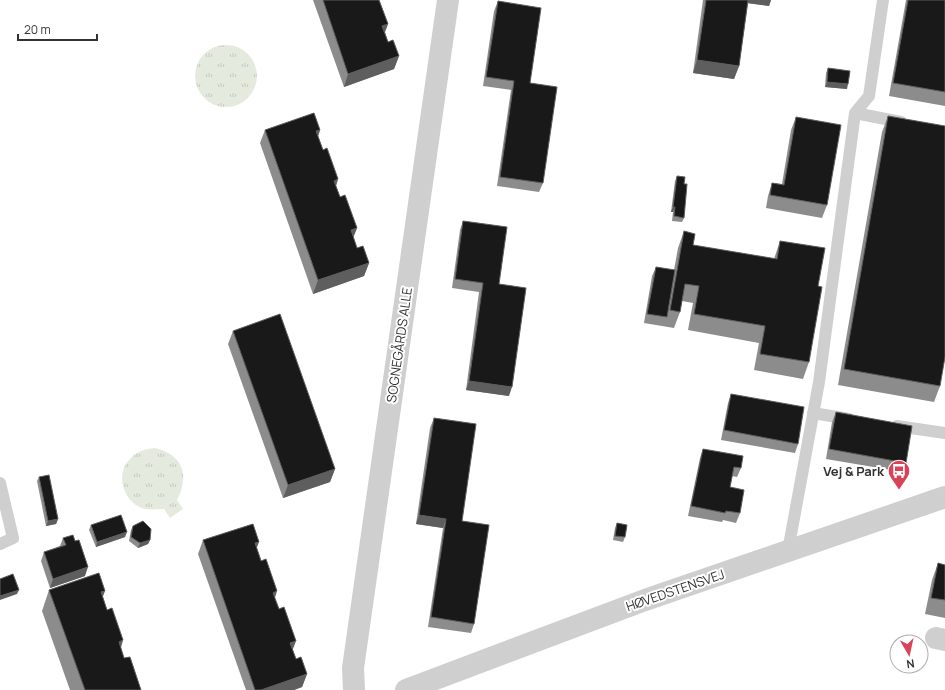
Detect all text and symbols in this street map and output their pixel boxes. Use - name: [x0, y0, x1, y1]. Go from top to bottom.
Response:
- scale bar: [18, 16, 97, 42]
- text: 20 m: [24, 21, 51, 38]
- street label: SOGNEGÅRDS ALLE: [382, 286, 416, 404]
- bus stop icon: Vej & Park: [886, 458, 912, 491]
- place label: Vej & Park: [823, 462, 885, 480]
- street label: HØVEDSTENSVEJ: [623, 565, 727, 615]
- north arrow: [889, 634, 929, 674]
- text: N: [905, 656, 916, 672]

